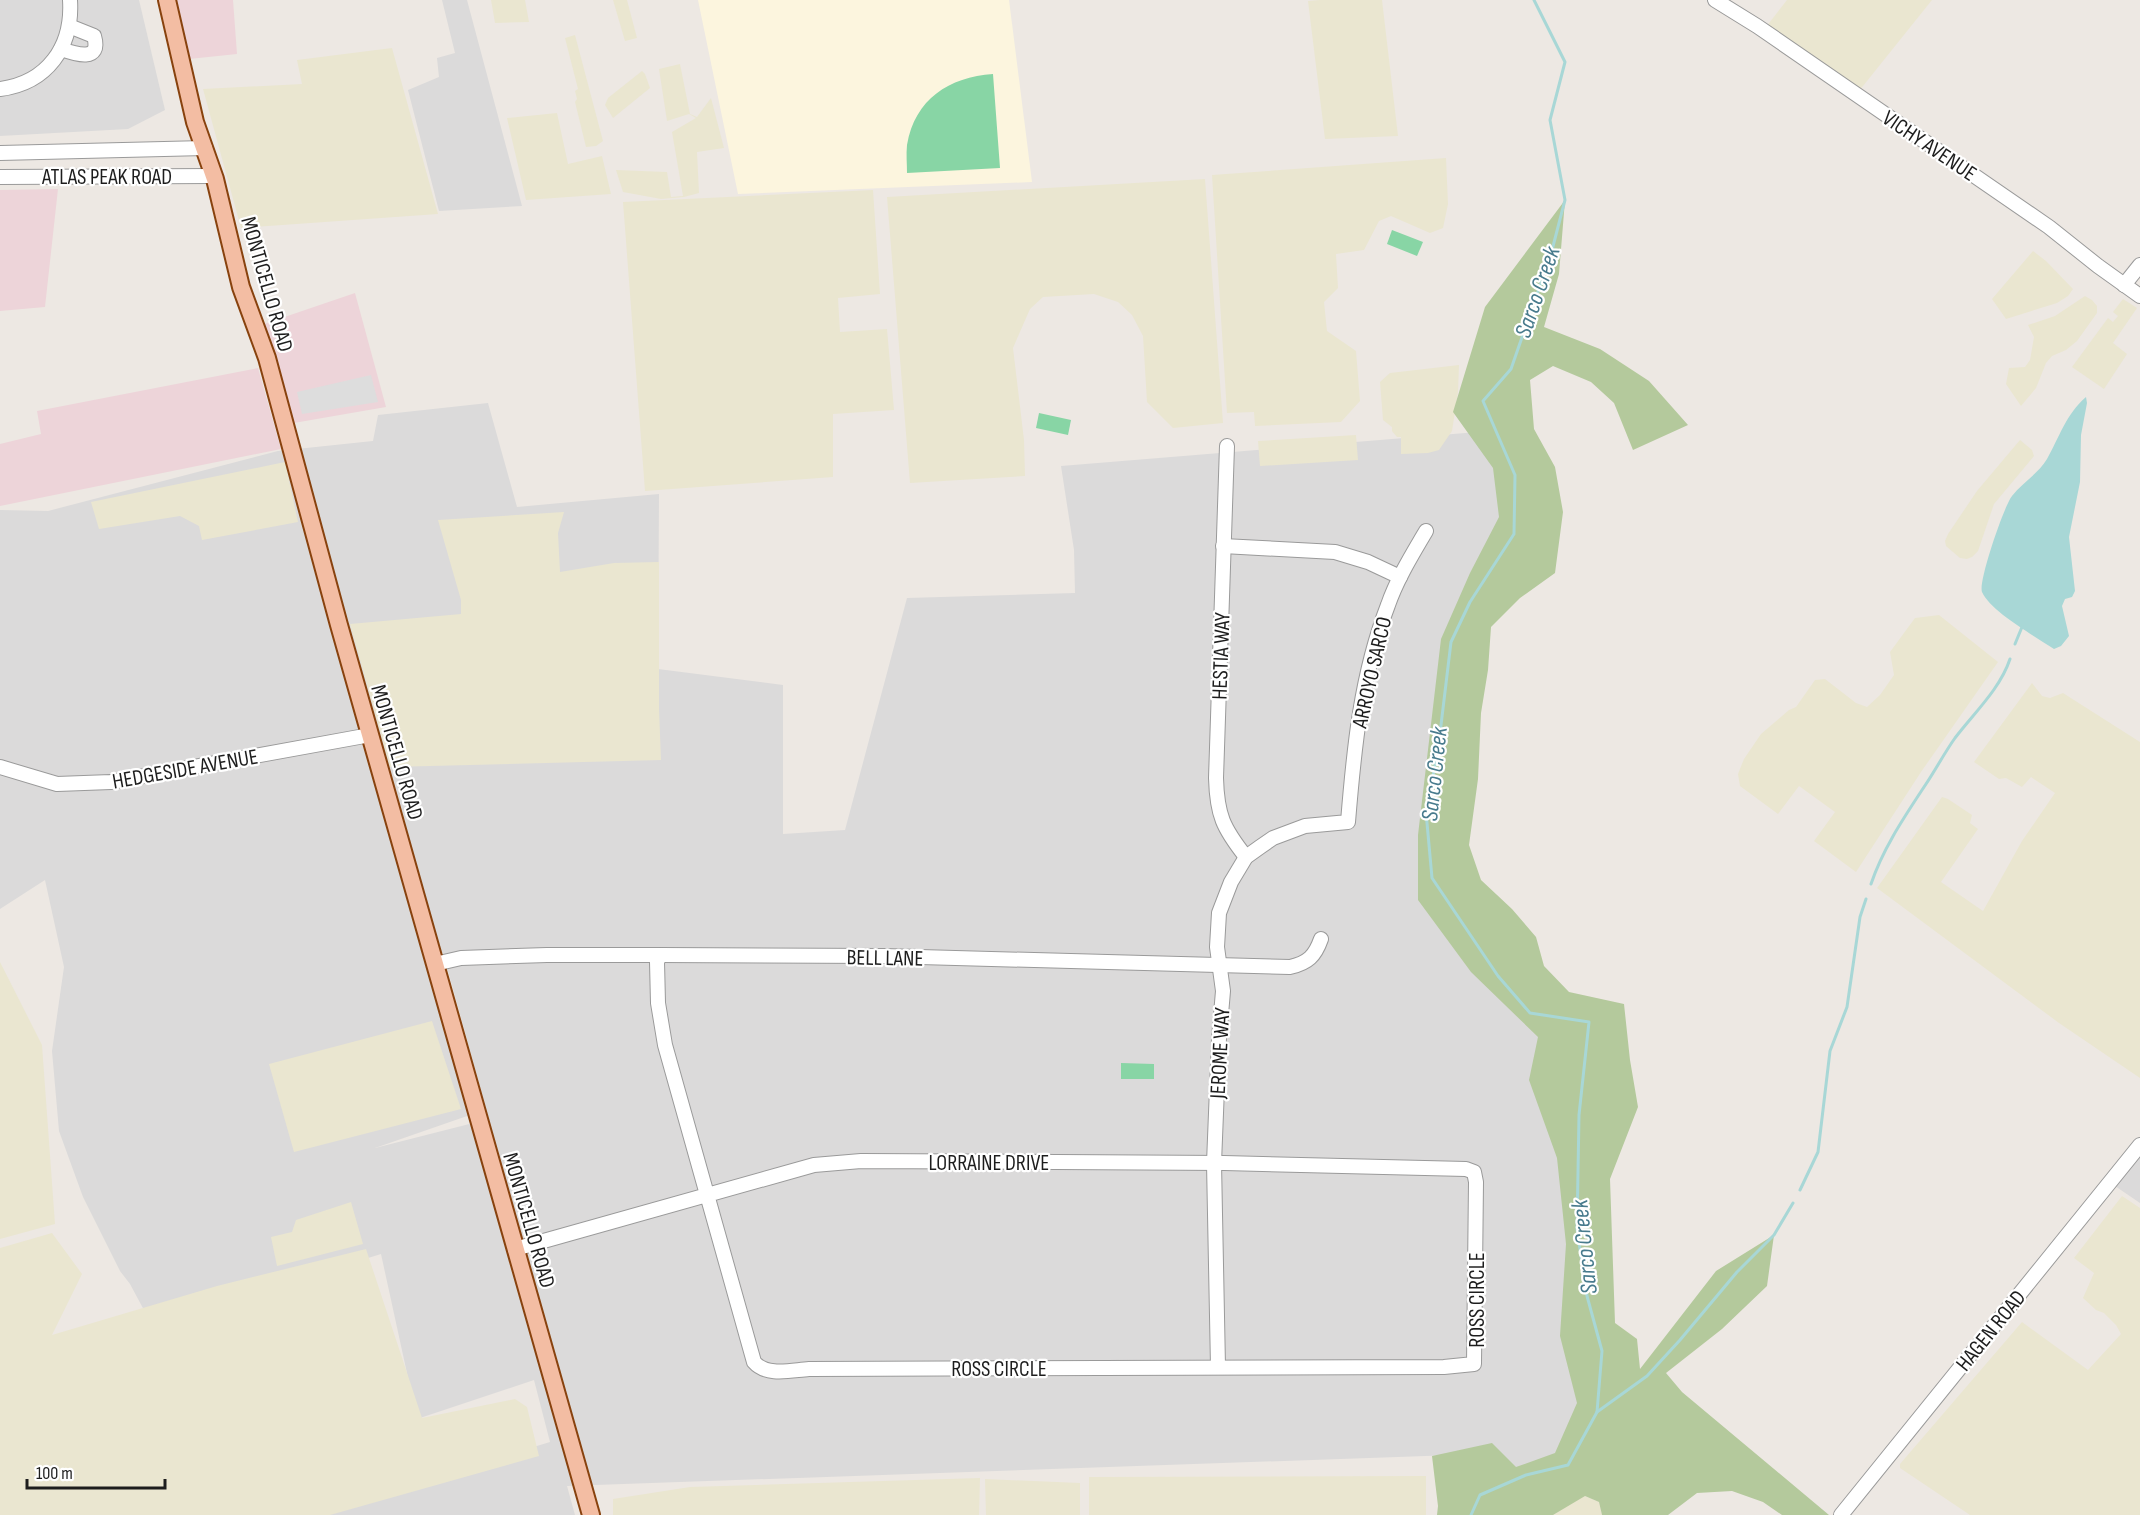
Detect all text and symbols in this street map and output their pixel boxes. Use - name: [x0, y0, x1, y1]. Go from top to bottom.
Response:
- street label: VICHY AVENUE: [1877, 105, 1981, 188]
- street label: ATLAS PEAK ROAD: [41, 164, 172, 191]
- street label: MONTICELLO ROAD: [234, 214, 299, 355]
- water label: Sarco Creek: [1508, 242, 1567, 342]
- street label: HESTIA WAY: [1206, 612, 1237, 700]
- street label: ARROYO SARCO: [1346, 614, 1398, 732]
- street label: MONTICELLO ROAD: [364, 682, 429, 823]
- water label: Sarco Creek: [1415, 725, 1454, 823]
- street label: HEDGESIDE AVENUE: [110, 743, 260, 796]
- street label: BELL LANE: [846, 944, 924, 973]
- street label: JEROME WAY: [1205, 1007, 1236, 1100]
- street label: MONTICELLO ROAD: [496, 1150, 561, 1291]
- street label: LORRAINE DRIVE: [929, 1150, 1049, 1177]
- water label: Sarco Creek: [1565, 1197, 1604, 1295]
- street label: ROSS CIRCLE: [1464, 1252, 1491, 1348]
- street label: HAGEN ROAD: [1950, 1285, 2032, 1377]
- street label: ROSS CIRCLE: [951, 1356, 1047, 1383]
- scale bar: [27, 1452, 165, 1490]
- text: 100 m: [36, 1463, 73, 1484]

